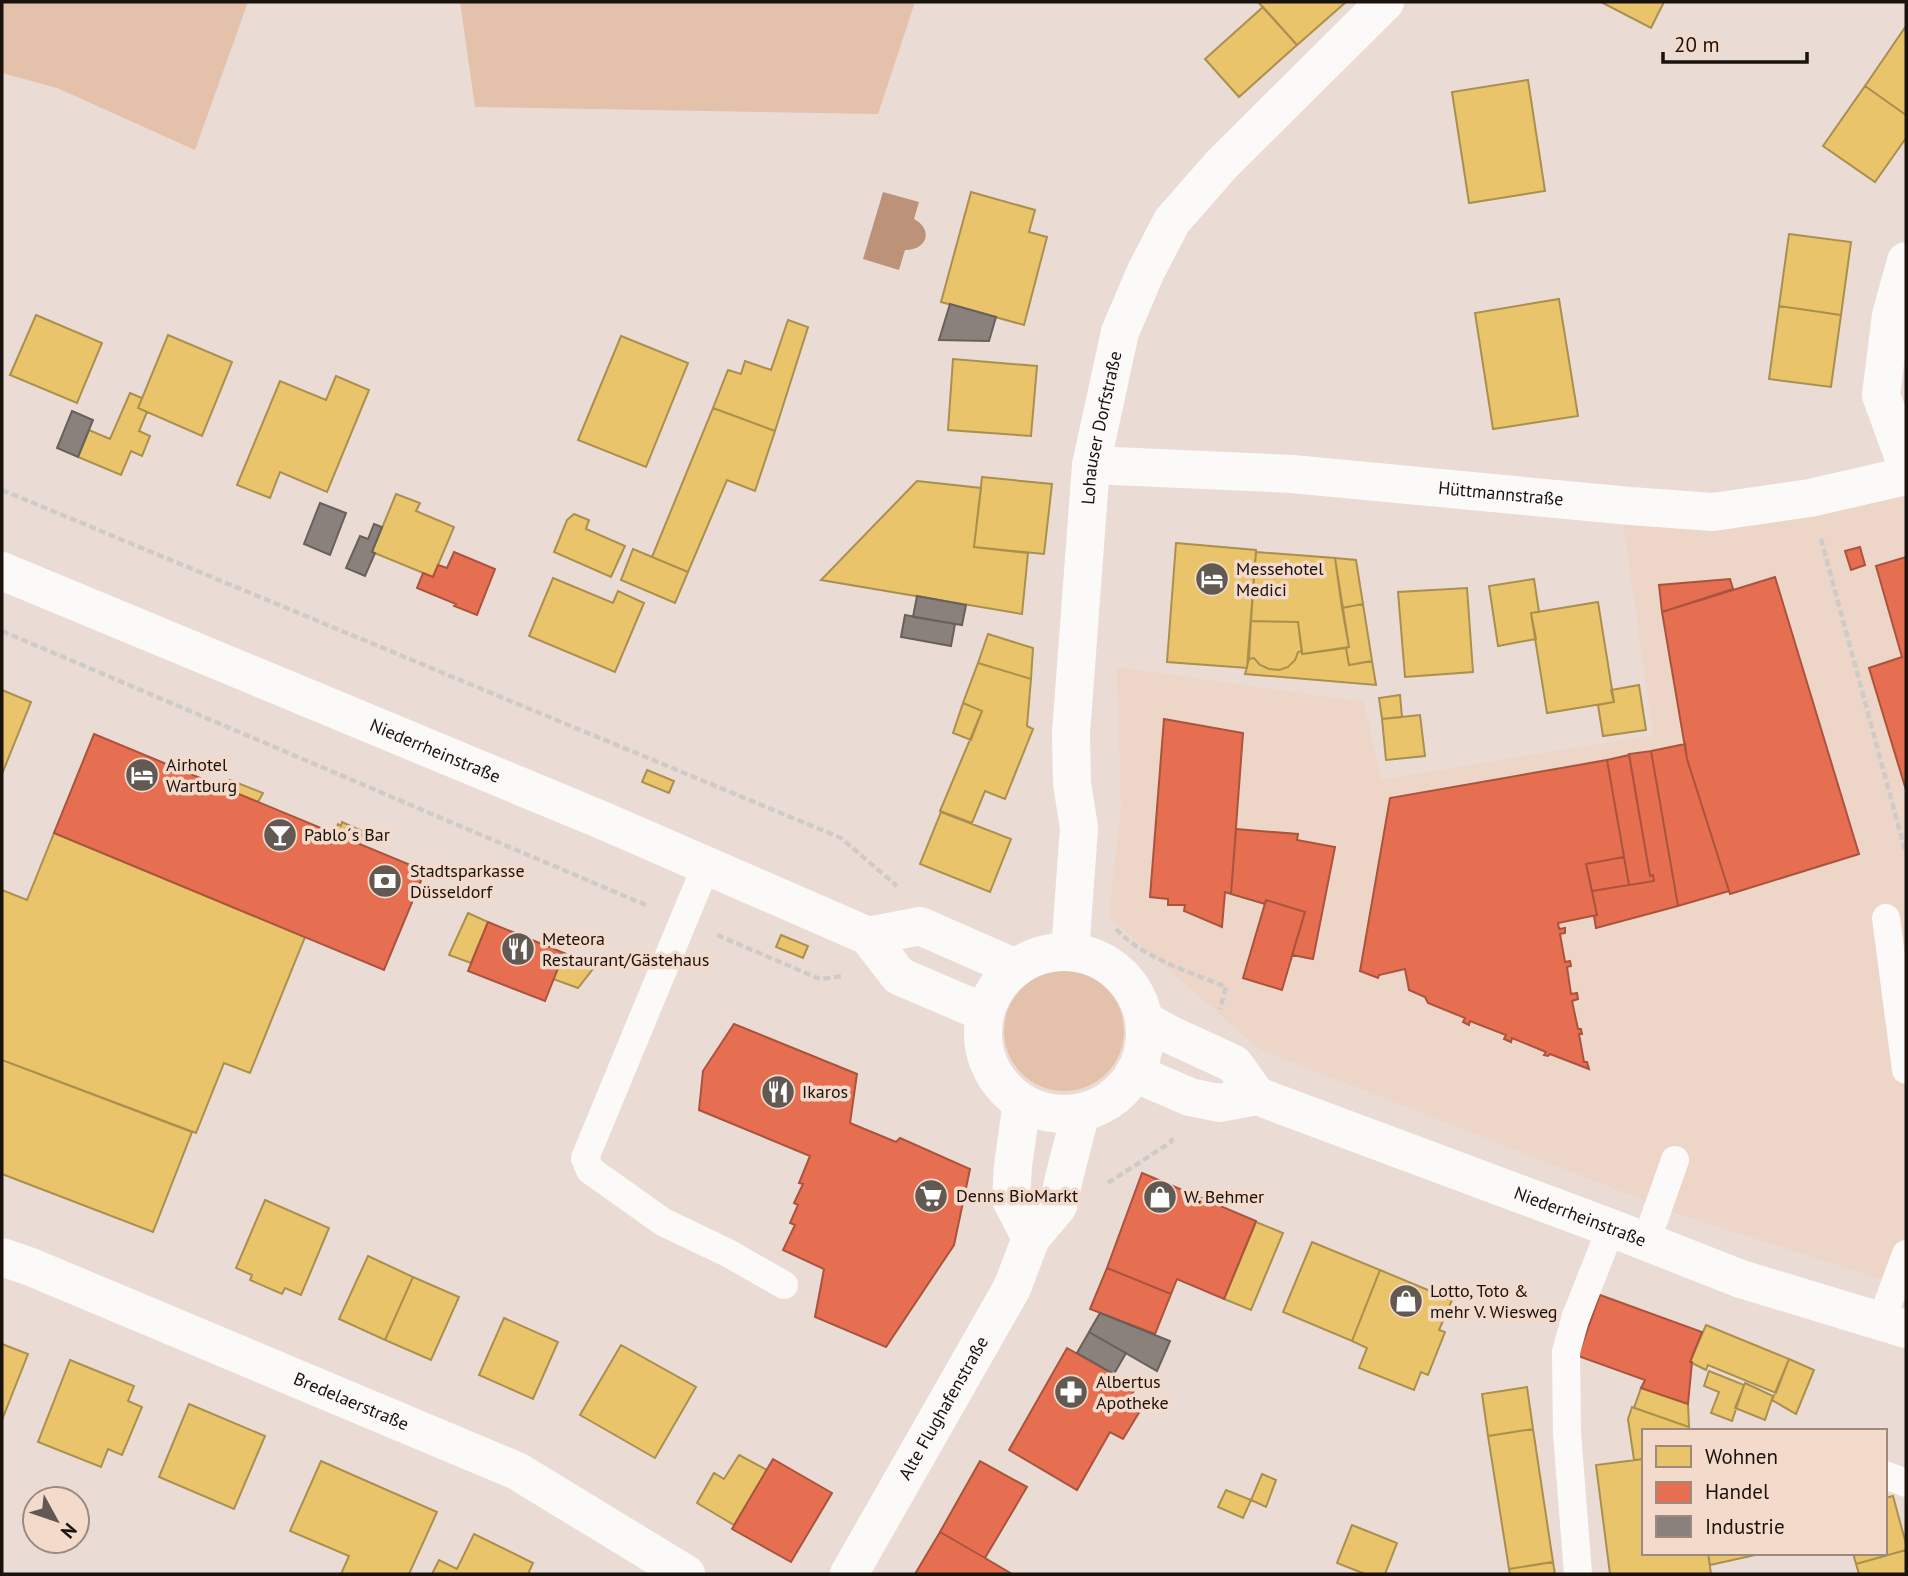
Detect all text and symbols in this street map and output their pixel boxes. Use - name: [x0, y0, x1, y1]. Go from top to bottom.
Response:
- scale bar: [1663, 21, 1806, 65]
- text: 20 m: [1674, 31, 1720, 58]
- street label: Lohauser Dorfstraße: [1076, 349, 1127, 505]
- street label: Hüttmannstraße: [1437, 476, 1565, 511]
- place label: Messehotel Medici: [1236, 557, 1324, 601]
- hotel icon: Messehotel Medici: [1193, 560, 1231, 598]
- street label: Niederrheinstraße: [367, 713, 504, 788]
- place label: Airhotel Wartburg: [166, 753, 237, 797]
- hotel icon: Airhotel Wartburg: [123, 756, 161, 794]
- bar icon: Pablo´s Bar: [261, 816, 299, 854]
- place label: Pablo´s Bar: [304, 823, 390, 846]
- place label: Stadtsparkasse Düsseldorf: [410, 859, 525, 903]
- bank icon: Stadtsparkasse Düsseldorf: [366, 862, 404, 900]
- place label: Meteora Restaurant/Gästehaus: [542, 927, 709, 971]
- restaurant icon: Meteora Restaurant/Gästehaus: [499, 930, 537, 968]
- restaurant icon: Ikaros: [759, 1073, 797, 1111]
- place label: Ikaros: [802, 1080, 848, 1103]
- supermarket icon: Denns BioMarkt: [912, 1177, 950, 1215]
- shop icon: W. Behmer: [1141, 1178, 1179, 1216]
- street label: Niederrheinstraße: [1511, 1181, 1650, 1252]
- place label: Denns BioMarkt: [956, 1184, 1078, 1207]
- place label: W. Behmer: [1184, 1185, 1264, 1208]
- place label: Lotto, Toto & mehr V. Wiesweg: [1430, 1279, 1558, 1323]
- shop icon: Lotto, Toto & mehr V. Wiesweg: [1387, 1282, 1425, 1320]
- street label: Alte Flughafenstraße: [893, 1332, 993, 1484]
- street label: Bredelaerstraße: [290, 1367, 412, 1435]
- place label: Albertus Apotheke: [1096, 1370, 1169, 1414]
- pharmacy icon: Albertus Apotheke: [1052, 1373, 1090, 1411]
- legend: [1642, 1429, 1887, 1555]
- text: Wohnen: [1705, 1443, 1778, 1470]
- text: Handel: [1705, 1478, 1769, 1505]
- north arrow: [21, 1485, 91, 1555]
- text: Industrie: [1705, 1513, 1785, 1540]
- text: N: [56, 1518, 82, 1543]

